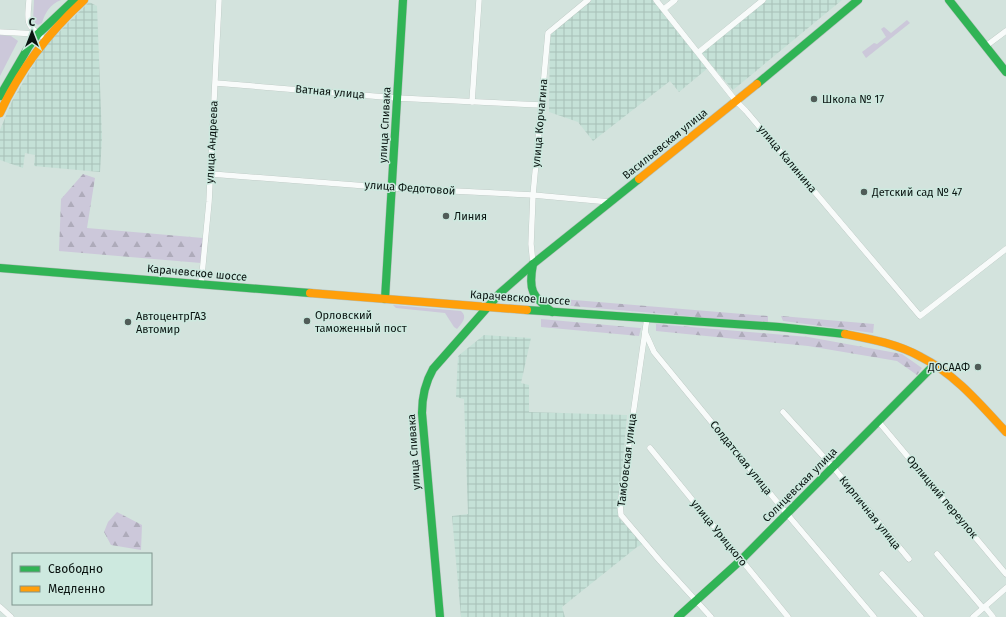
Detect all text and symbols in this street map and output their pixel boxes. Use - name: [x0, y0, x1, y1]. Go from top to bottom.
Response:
- north arrow: [12, 12, 52, 52]
- text: С: [29, 16, 36, 29]
- street label: улица Корчагина: [530, 78, 550, 168]
- street label: Ватная улица: [295, 82, 365, 102]
- street label: улица Спивака: [377, 87, 393, 163]
- place label: Школа № 17: [822, 93, 884, 106]
- marker: Школа № 17: [809, 94, 819, 104]
- street label: улица Андреева: [203, 100, 221, 184]
- street label: Васильевская улица: [620, 106, 710, 182]
- street label: улица Калинина: [755, 122, 819, 196]
- street label: улица Федотовой: [364, 178, 456, 198]
- place label: Детский сад № 47: [871, 186, 962, 199]
- marker: Детский сад № 47: [859, 187, 869, 197]
- place label: Линия: [454, 210, 487, 223]
- marker: Линия: [441, 211, 451, 221]
- street label: Карачевское шоссе: [146, 262, 248, 284]
- street label: Карачевское шоссе: [469, 288, 571, 308]
- place label: Орловский таможенный пост: [315, 309, 407, 335]
- place label: АвтоцентрГАЗ Автомир: [136, 310, 207, 336]
- marker: Орловский таможенный пост: [302, 316, 312, 326]
- marker: АвтоцентрГАЗ Автомир: [123, 317, 133, 327]
- place label: ДОСААФ: [927, 361, 970, 374]
- marker: ДОСААФ: [973, 362, 983, 372]
- street label: Тамбовская улица: [615, 413, 639, 507]
- street label: улица Спивака: [405, 414, 423, 490]
- street label: Солдатская улица: [707, 418, 775, 498]
- street label: Солнцевская улица: [760, 445, 840, 525]
- street label: Орлицкий переулок: [904, 453, 981, 541]
- street label: Кирпичная улица: [836, 474, 904, 552]
- street label: улица Урицкого: [688, 497, 750, 569]
- legend: [12, 553, 152, 605]
- text: Свободно: [48, 562, 103, 576]
- text: Медленно: [48, 582, 105, 596]

